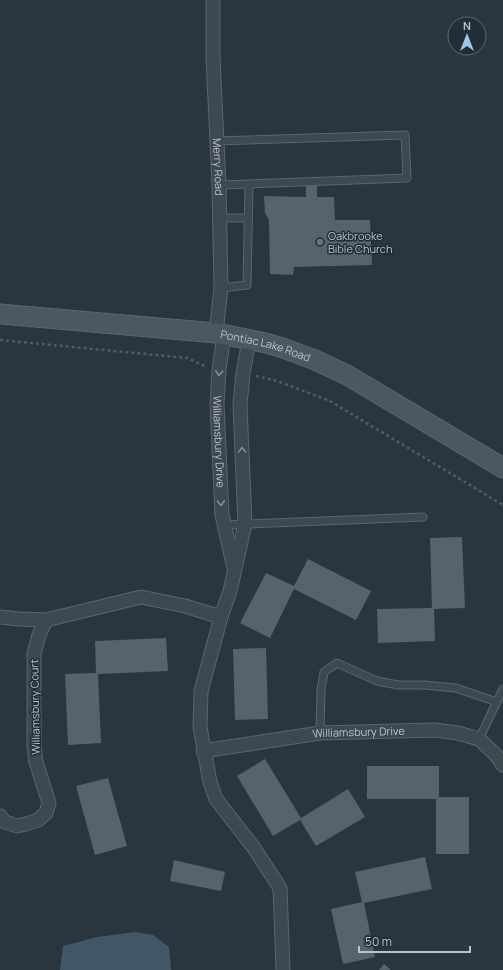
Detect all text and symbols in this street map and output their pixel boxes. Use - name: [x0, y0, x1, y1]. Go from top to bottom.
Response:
- north arrow: [447, 16, 487, 56]
- text: N: [463, 18, 471, 33]
- street label: Merry Road: [210, 138, 227, 196]
- place label: Oakbrooke Bible Church: [328, 228, 392, 256]
- marker: Oakbrooke Bible Church: [315, 237, 325, 247]
- street label: Pontiac Lake Road: [219, 326, 313, 365]
- one-way arrow: [215, 370, 224, 376]
- street label: Williamsbury Drive: [210, 395, 229, 489]
- one-way arrow: [238, 447, 247, 453]
- one-way arrow: [217, 500, 226, 506]
- street label: Williamsbury Court: [26, 659, 43, 755]
- street label: Williamsbury Drive: [311, 723, 406, 741]
- scale bar: [359, 928, 470, 954]
- text: 50 m: [365, 933, 392, 950]

